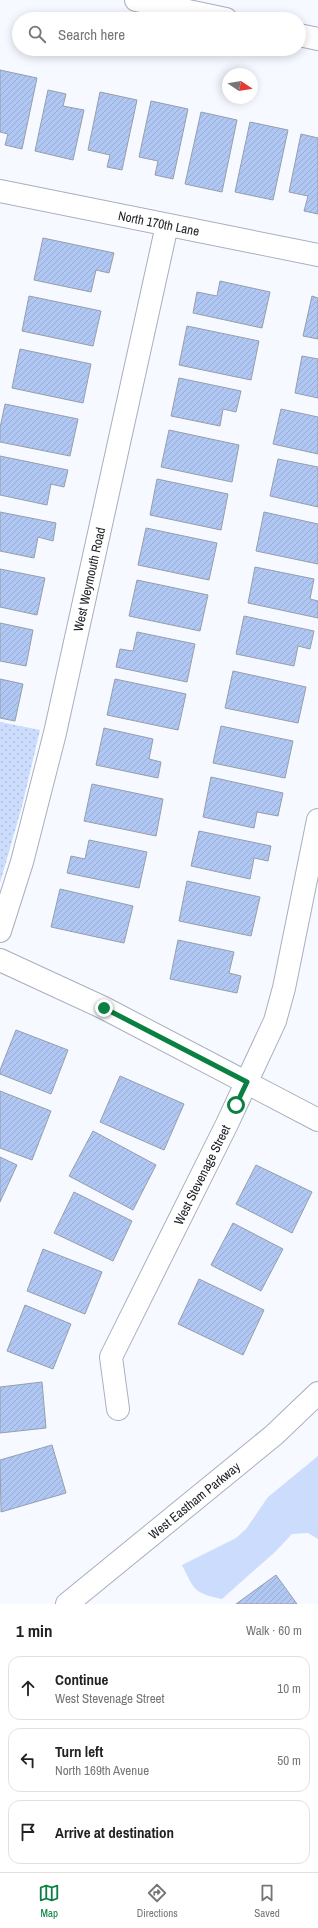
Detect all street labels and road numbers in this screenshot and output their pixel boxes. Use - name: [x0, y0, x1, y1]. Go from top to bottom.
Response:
- street label: North 170th Lane: [117, 207, 201, 240]
- street label: West Weymouth Road: [70, 526, 109, 633]
- street label: West Stevenage Street: [170, 1122, 234, 1228]
- street label: West Eastham Parkway: [145, 1458, 244, 1543]

